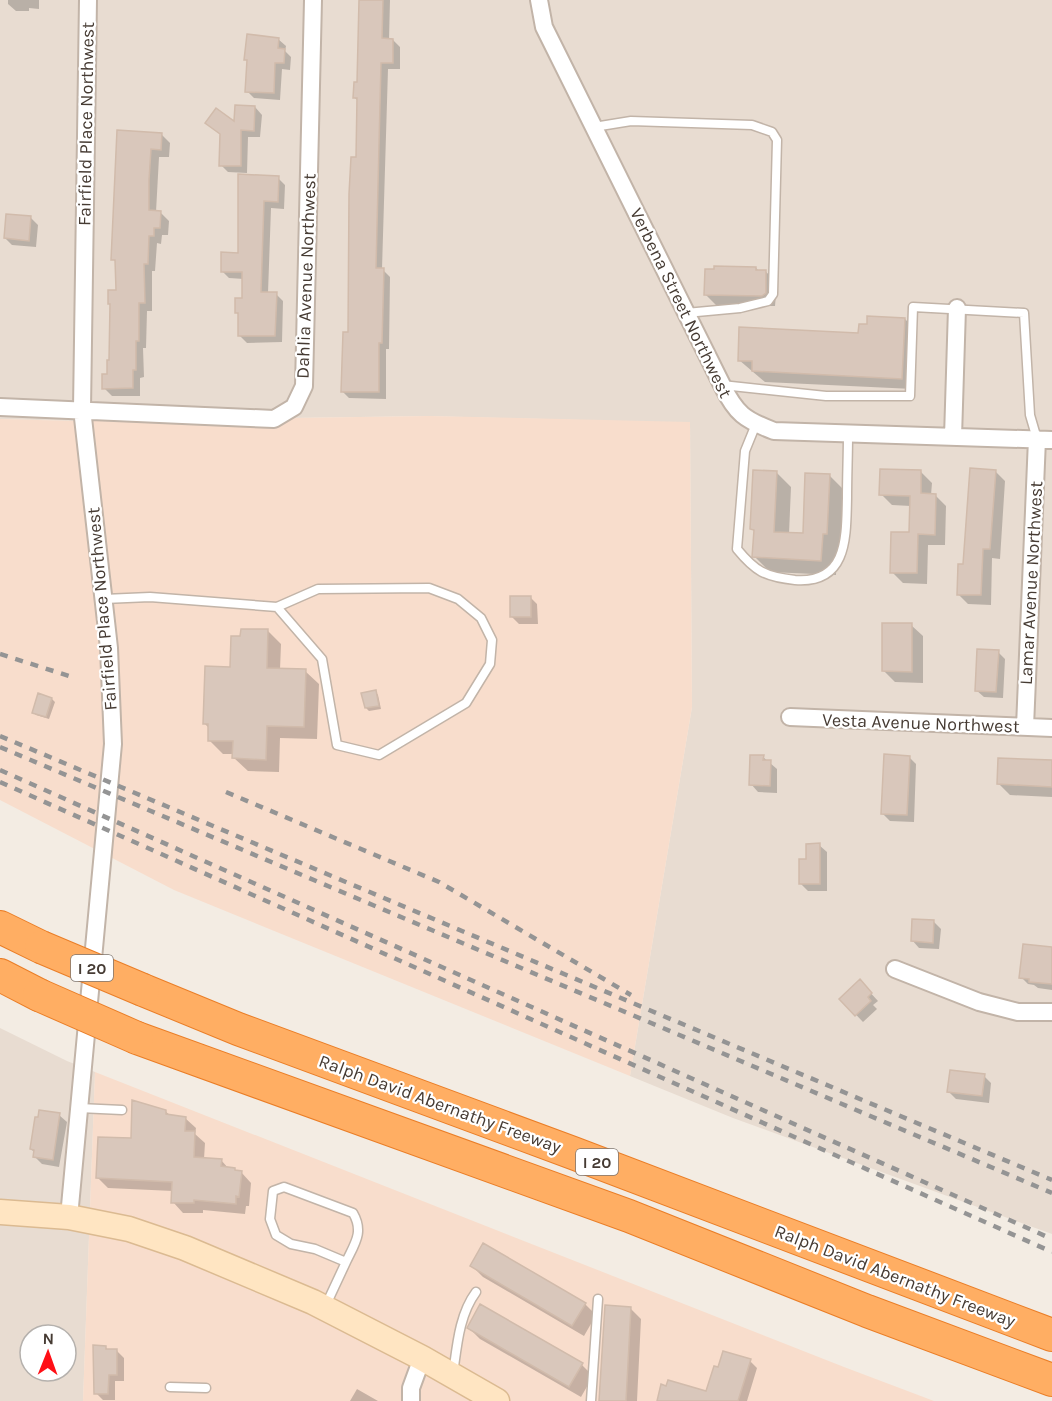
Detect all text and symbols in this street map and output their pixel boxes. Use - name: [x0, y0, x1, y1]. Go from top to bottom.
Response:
- street label: Fairfield Place Northwest: [73, 22, 99, 226]
- street label: Dahlia Avenue Northwest: [291, 173, 321, 379]
- street label: Verbena Street Northwest: [625, 204, 737, 402]
- street label: Lamar Avenue Northwest: [1015, 480, 1047, 686]
- street label: Fairfield Place Northwest: [82, 506, 122, 712]
- street label: Vesta Avenue Northwest: [822, 709, 1020, 737]
- road number: I 20: [71, 955, 113, 981]
- street label: Ralph David Abernathy Freeway: [316, 1050, 565, 1158]
- road number: I 20: [576, 1149, 618, 1175]
- street label: Ralph David Abernathy Freeway: [771, 1220, 1019, 1332]
- north arrow: [18, 1323, 78, 1383]
- text: N: [42, 1329, 54, 1348]

